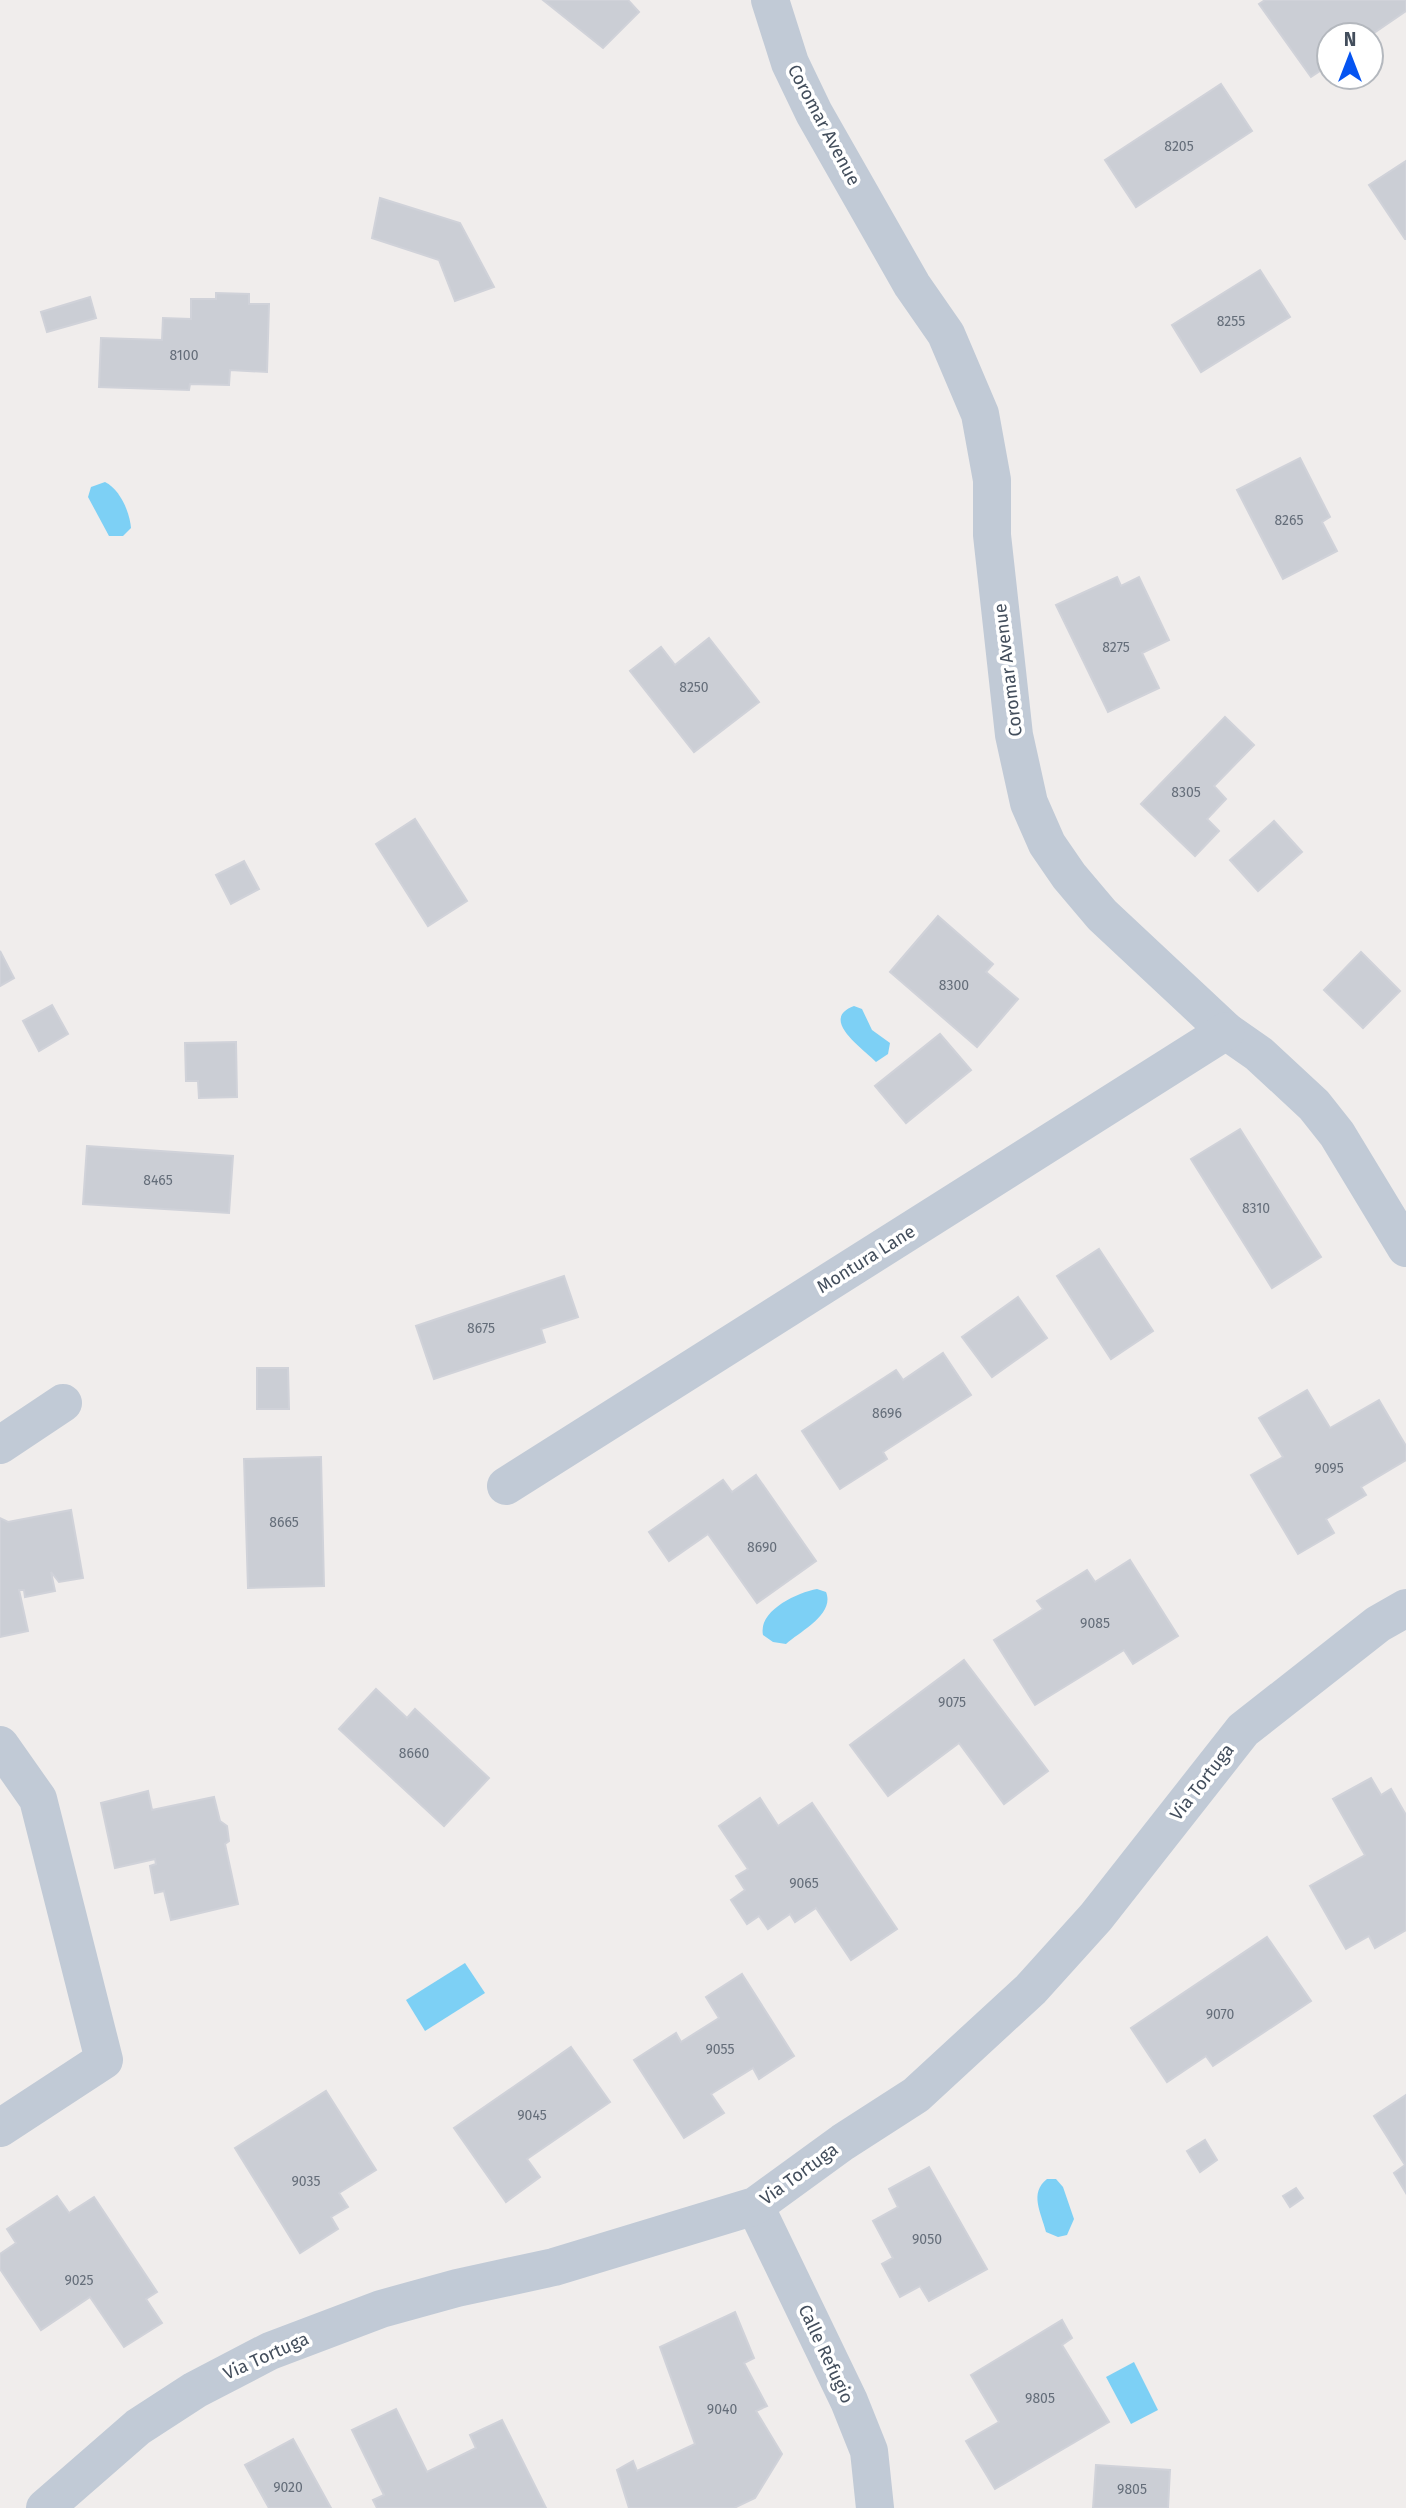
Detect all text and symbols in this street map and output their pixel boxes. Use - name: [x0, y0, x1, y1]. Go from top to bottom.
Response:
- north arrow: [1315, 21, 1385, 91]
- text: N: [1344, 28, 1356, 51]
- street label: Coromar Avenue: [783, 61, 865, 189]
- house number: 8205: [1164, 138, 1194, 155]
- house number: 8255: [1217, 313, 1245, 330]
- house number: 8100: [170, 347, 199, 364]
- house number: 8265: [1275, 512, 1303, 529]
- street label: Coromar Avenue: [989, 602, 1027, 738]
- house number: 8275: [1102, 639, 1130, 656]
- house number: 8250: [679, 679, 709, 696]
- house number: 8305: [1171, 784, 1201, 801]
- house number: 8300: [939, 977, 969, 994]
- house number: 8465: [143, 1172, 173, 1189]
- house number: 8310: [1242, 1200, 1270, 1217]
- street label: Montura Lane: [813, 1220, 919, 1298]
- house number: 8675: [467, 1320, 495, 1337]
- house number: 8696: [872, 1405, 902, 1422]
- house number: 9095: [1314, 1460, 1344, 1477]
- house number: 8665: [269, 1514, 299, 1531]
- house number: 8690: [747, 1539, 777, 1556]
- house number: 9085: [1080, 1615, 1110, 1632]
- house number: 9075: [938, 1694, 966, 1711]
- street label: Via Tortuga: [1165, 1739, 1239, 1825]
- house number: 8660: [399, 1745, 429, 1762]
- house number: 9065: [789, 1875, 819, 1892]
- house number: 9070: [1206, 2006, 1235, 2023]
- house number: 9055: [705, 2041, 735, 2058]
- house number: 9045: [517, 2107, 547, 2124]
- street label: Via Tortuga: [756, 2138, 842, 2210]
- house number: 9035: [291, 2173, 321, 2190]
- house number: 9050: [912, 2231, 942, 2248]
- house number: 9025: [65, 2272, 93, 2289]
- street label: Calle Refugio: [794, 2301, 858, 2407]
- street label: Via Tortuga: [220, 2327, 312, 2385]
- house number: 9805: [1025, 2390, 1055, 2407]
- house number: 9040: [707, 2401, 737, 2418]
- house number: 9020: [273, 2479, 303, 2496]
- house number: 9805: [1117, 2481, 1147, 2498]

